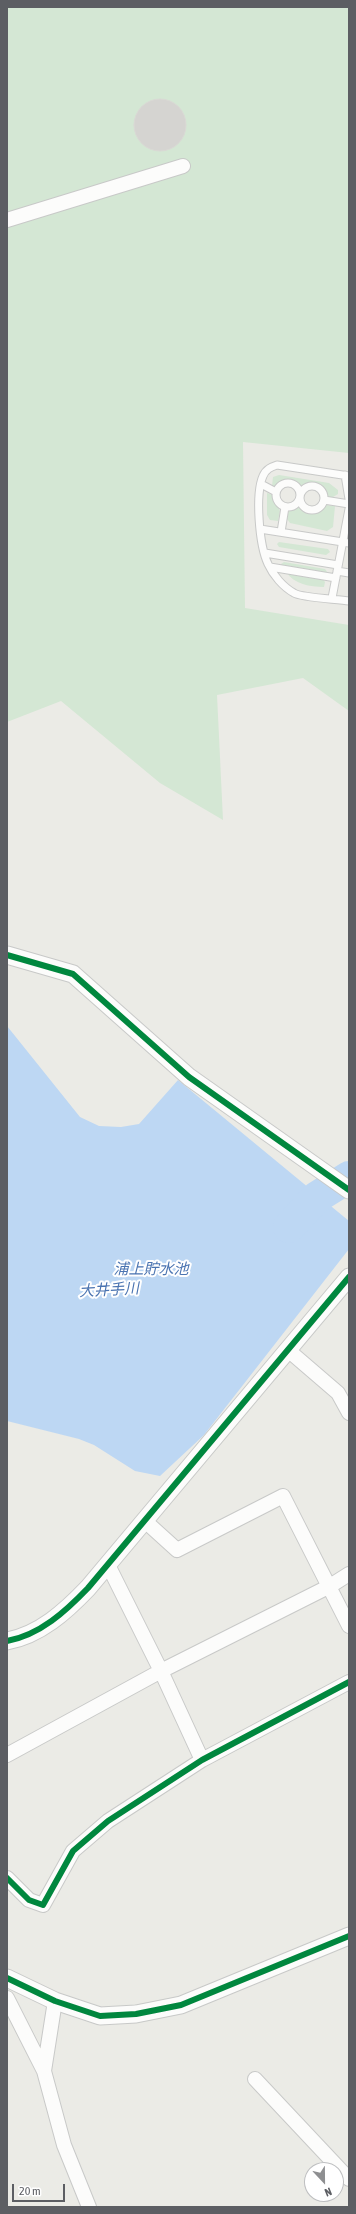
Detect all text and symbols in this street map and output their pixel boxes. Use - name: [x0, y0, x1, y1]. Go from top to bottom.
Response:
- water label: 浦上貯水池: [114, 1260, 188, 1278]
- water label: 大井手川: [79, 1279, 139, 1301]
- north arrow: [304, 2162, 344, 2202]
- scale bar: [14, 2176, 67, 2202]
- text: 20 m: [19, 2184, 41, 2198]
- text: N: [323, 2185, 333, 2199]

